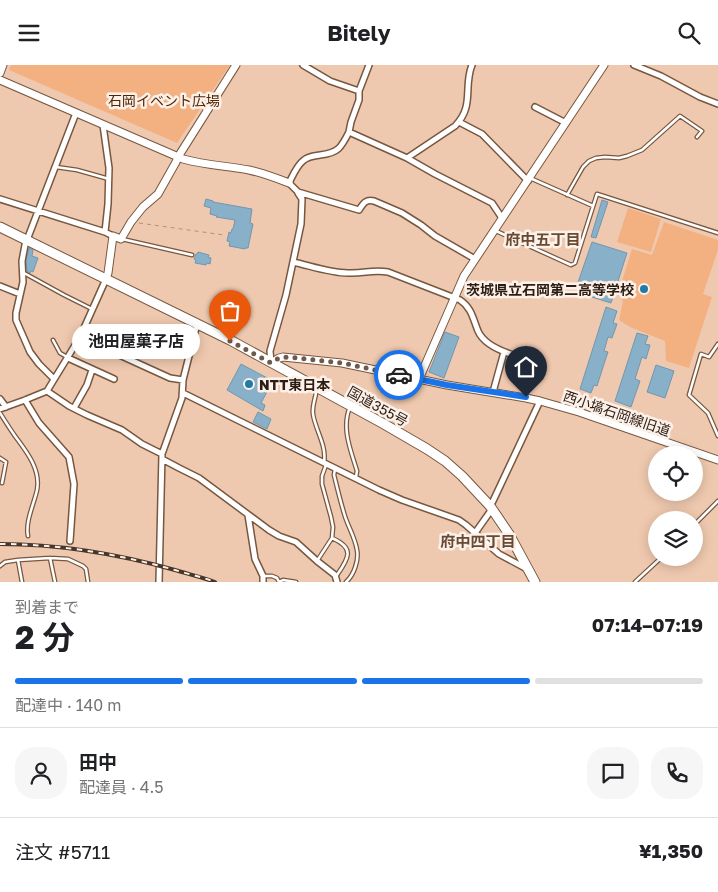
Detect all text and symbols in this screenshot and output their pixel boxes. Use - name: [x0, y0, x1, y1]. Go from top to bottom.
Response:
- icon: menu: [15, 19, 43, 47]
- text: Bitely: [327, 19, 391, 46]
- icon: search: [675, 19, 703, 47]
- park label: 石岡イベント広場: [108, 92, 220, 109]
- district label: 府中五丁目: [505, 230, 581, 248]
- place label: 茨城県立石岡第二高等学校: [466, 281, 634, 298]
- marker: 茨城県立石岡第二高等学校: [638, 283, 650, 295]
- pin: [209, 290, 251, 341]
- icon: bag: [216, 297, 244, 325]
- callout: 池田屋菓子店: [72, 323, 200, 359]
- text: 池田屋菓子店: [88, 331, 184, 351]
- pin: [505, 346, 547, 397]
- courier: [374, 350, 424, 400]
- icon: home: [512, 353, 540, 381]
- icon: car: [385, 361, 413, 389]
- place label: NTT東日本: [259, 376, 330, 393]
- marker: NTT東日本: [243, 378, 255, 390]
- street label: 国道355号: [345, 382, 411, 430]
- street label: 西小塙石岡線旧道: [561, 387, 673, 439]
- map controls: [648, 446, 703, 566]
- button: locate: [648, 446, 703, 501]
- button: layers: [648, 511, 703, 566]
- district label: 府中四丁目: [440, 532, 516, 550]
- text: 到着まで: [15, 597, 79, 617]
- text: 07:14–07:19: [592, 613, 703, 636]
- text: 2 分: [15, 618, 75, 656]
- text: 配達中 · 140 m: [15, 695, 121, 715]
- button: person: [15, 747, 67, 799]
- button: chat: [587, 747, 639, 799]
- button: phone: [651, 747, 703, 799]
- text: 田中: [79, 750, 117, 773]
- text: 配達員 · 4.5: [79, 777, 164, 797]
- text: ¥1,350: [639, 839, 703, 862]
- text: 注文 #5711: [15, 840, 110, 863]

